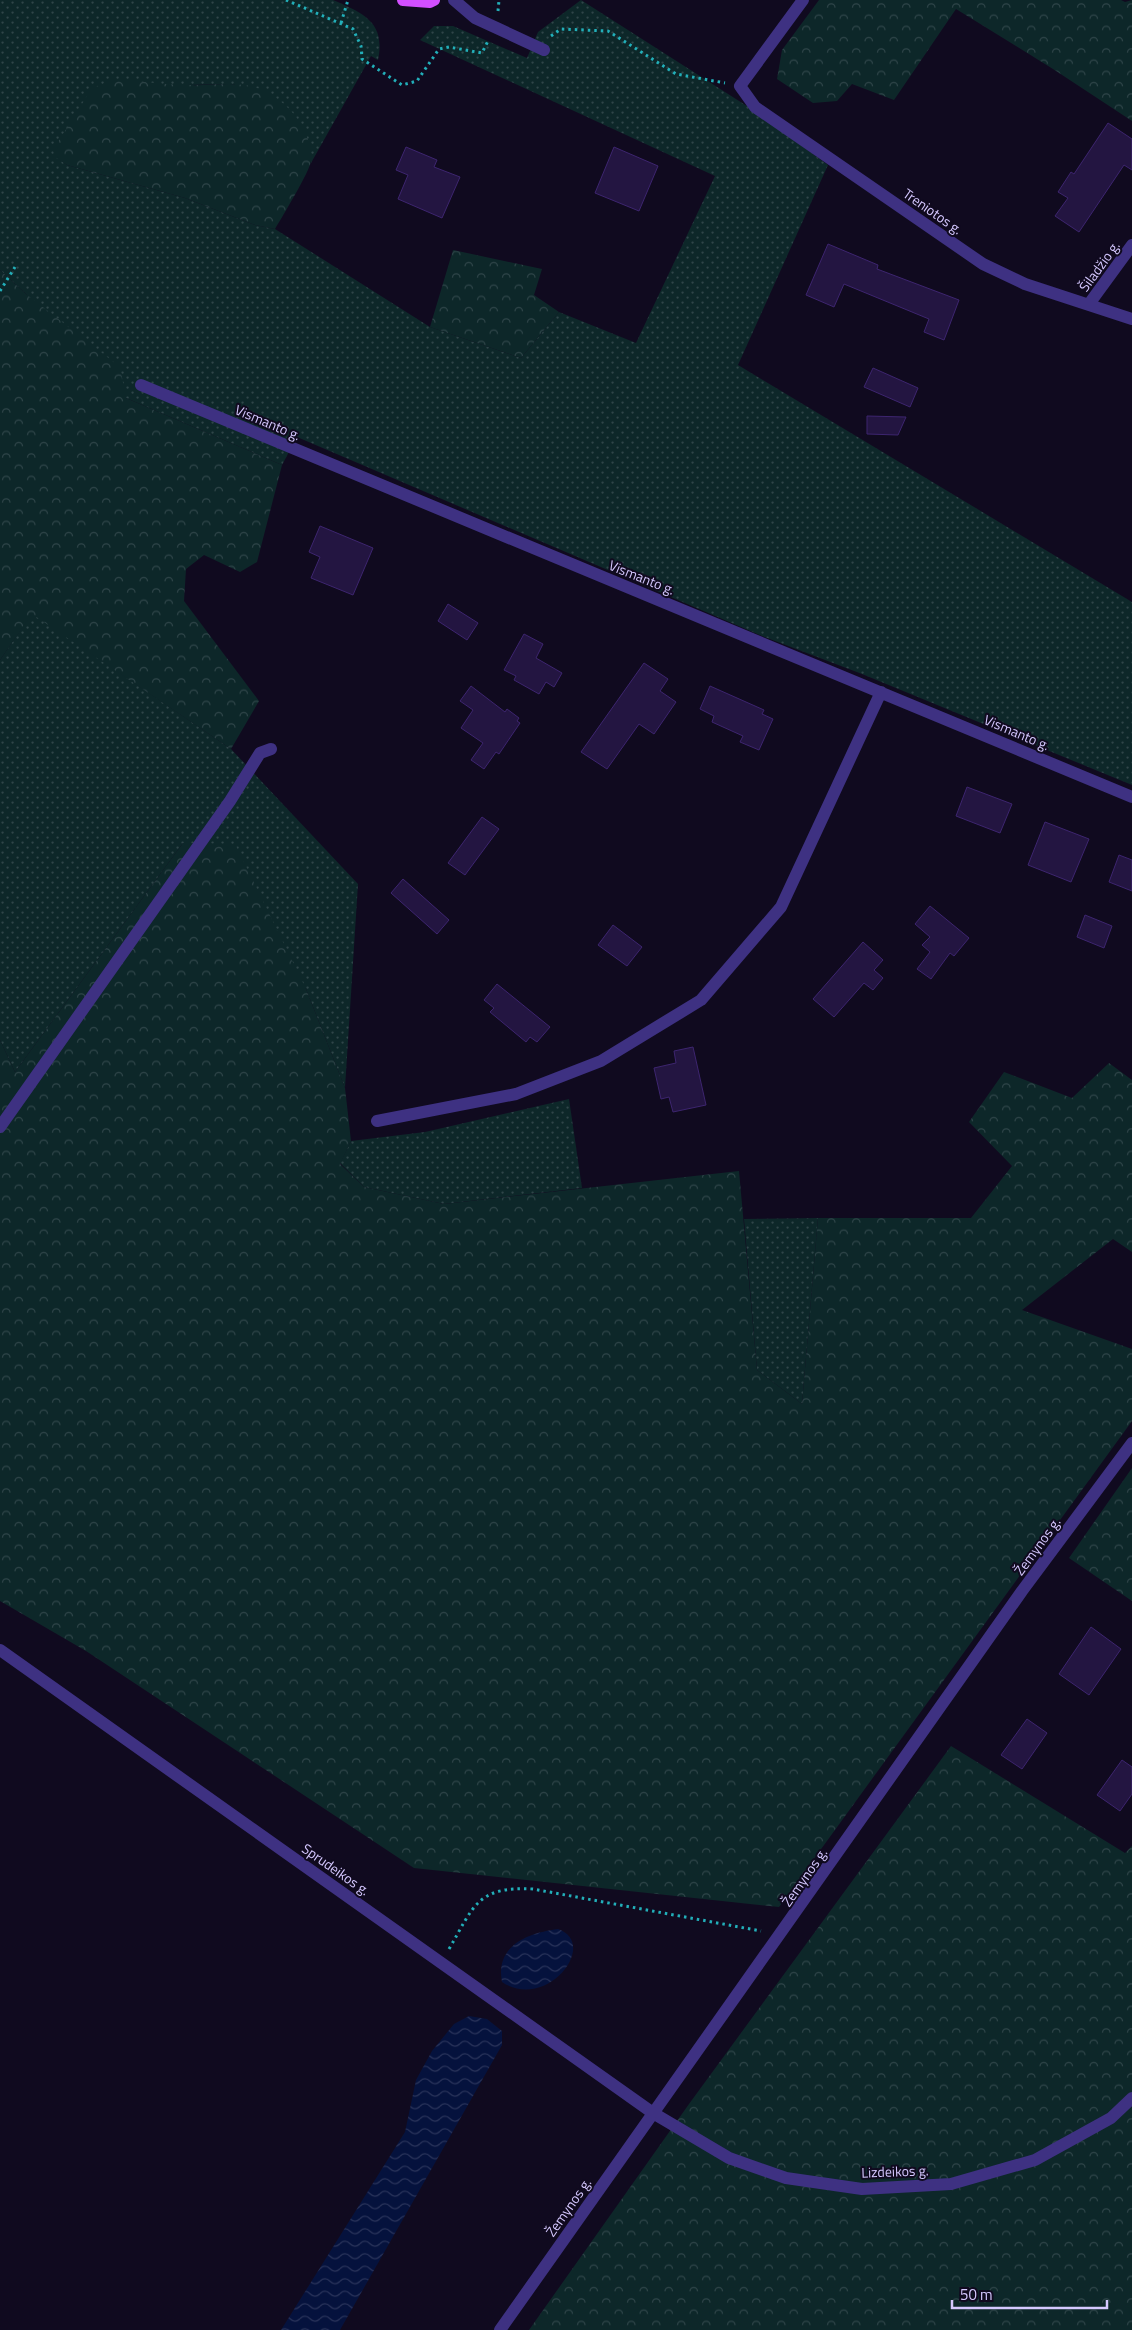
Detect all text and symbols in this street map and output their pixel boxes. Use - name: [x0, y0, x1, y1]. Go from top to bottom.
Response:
- street label: Treniotos g.: [899, 183, 967, 239]
- street label: Šiladžio g.: [1073, 236, 1125, 296]
- street label: Vismanto g.: [232, 399, 304, 445]
- street label: Vismanto g.: [606, 554, 678, 600]
- street label: Vismanto g.: [981, 709, 1053, 755]
- street label: Žemynos g.: [1009, 1513, 1065, 1579]
- street label: Sprudeikos g.: [298, 1838, 374, 1900]
- street label: Žemynos g.: [776, 1843, 832, 1911]
- street label: Lizdeikos g.: [861, 2159, 929, 2183]
- street label: Žemynos g.: [540, 2173, 596, 2241]
- scale bar: [952, 2278, 1107, 2310]
- text: 50 m: [960, 2283, 993, 2306]

